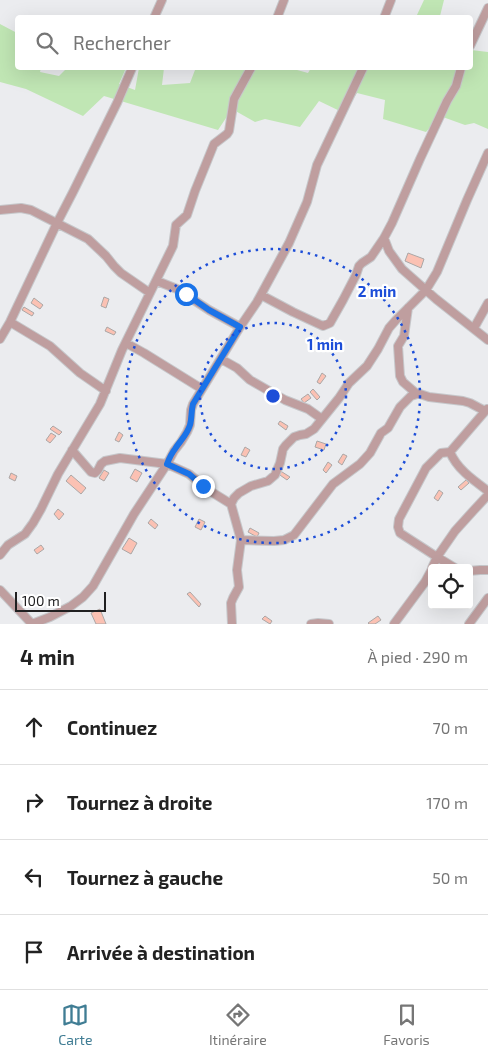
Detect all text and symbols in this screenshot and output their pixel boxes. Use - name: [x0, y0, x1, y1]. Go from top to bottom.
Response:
- search box: [15, 15, 473, 70]
- icon: search: [33, 29, 61, 57]
- text: Rechercher: [73, 31, 171, 54]
- text: 2 min: [358, 282, 396, 300]
- route start: [175, 283, 198, 306]
- text: 1 min: [307, 335, 343, 353]
- centre of rings: [264, 387, 282, 405]
- route end: [192, 475, 215, 498]
- map controls: [428, 564, 473, 609]
- button: locate: [428, 564, 473, 609]
- scale bar: [15, 589, 106, 612]
- text: 100 m: [22, 592, 60, 609]
- text: 4 min: [20, 644, 75, 669]
- text: À pied · 290 m: [368, 647, 468, 666]
- icon: ahead: [20, 713, 48, 741]
- text: Continuez: [67, 716, 157, 739]
- text: 70 m: [433, 718, 468, 737]
- icon: right: [20, 788, 48, 816]
- text: Tournez à droite: [67, 791, 213, 814]
- text: 170 m: [426, 793, 468, 812]
- icon: left: [20, 863, 48, 891]
- text: Tournez à gauche: [67, 866, 223, 889]
- text: 50 m: [432, 868, 468, 887]
- icon: arrive: [20, 938, 48, 966]
- text: Arrivée à destination: [67, 941, 255, 964]
- tab: Carte: [58, 1001, 92, 1048]
- tab: Itinéraire: [209, 1001, 267, 1048]
- tab: Favoris: [383, 1001, 430, 1048]

